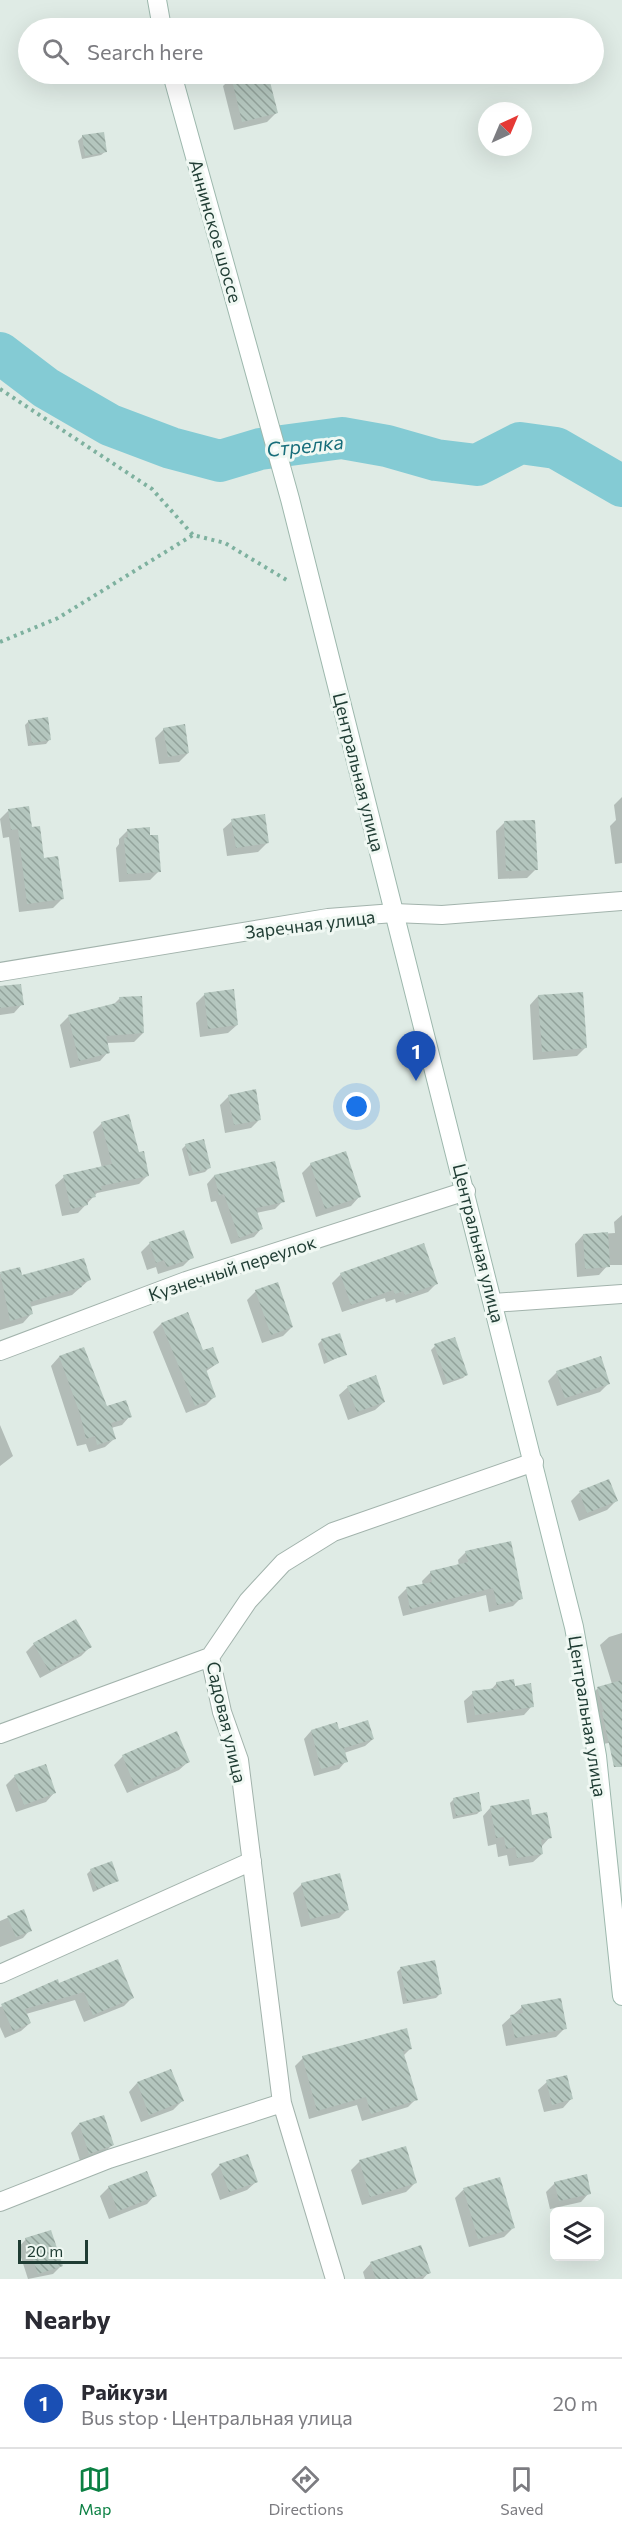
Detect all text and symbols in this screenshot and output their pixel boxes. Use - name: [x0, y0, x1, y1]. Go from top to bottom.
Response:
- search box: [18, 18, 604, 84]
- icon: search: [39, 35, 72, 68]
- text: Search here: [87, 38, 203, 65]
- north arrow: [478, 102, 532, 156]
- street label: Аннинское шоссе: [185, 157, 247, 305]
- water label: Стрелка: [265, 429, 345, 461]
- street label: Центральная улица: [329, 690, 389, 854]
- street label: Заречная улица: [244, 905, 376, 943]
- pin: 1: [396, 1032, 436, 1081]
- your location: [342, 1092, 371, 1121]
- street label: Центральная улица: [449, 1161, 509, 1325]
- street label: Кузнечный переулок: [145, 1230, 319, 1305]
- street label: Центральная улица: [564, 1634, 612, 1798]
- street label: Садовая улица: [202, 1659, 252, 1785]
- map controls: [550, 2207, 604, 2261]
- button: layers: [550, 2207, 604, 2261]
- scale bar: [18, 2237, 88, 2264]
- text: 20 m: [27, 2241, 63, 2260]
- text: Nearby: [24, 2303, 111, 2334]
- text: Райкузи: [81, 2378, 168, 2405]
- text: 1: [39, 2391, 48, 2415]
- text: 20 m: [553, 2391, 598, 2415]
- text: Bus stop · Центральная улица: [81, 2405, 353, 2429]
- tab: Map: [78, 2463, 111, 2518]
- tab: Directions: [268, 2463, 343, 2518]
- tab: Saved: [500, 2463, 544, 2518]

